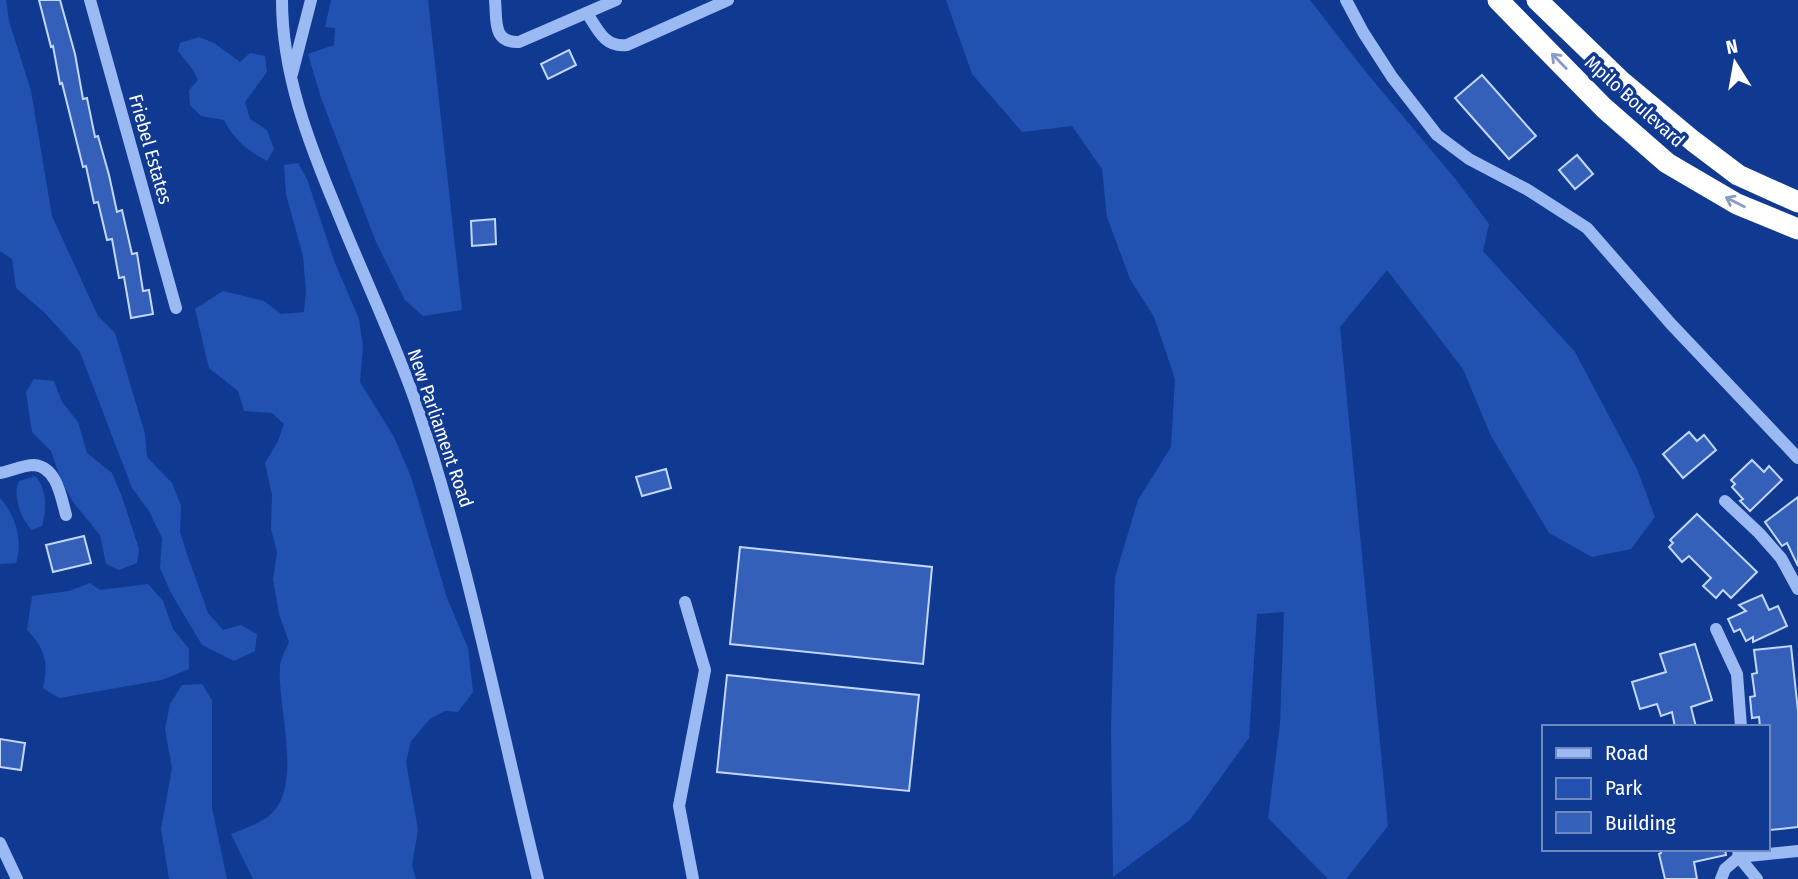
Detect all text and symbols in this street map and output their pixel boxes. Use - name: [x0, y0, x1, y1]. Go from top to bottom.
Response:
- north arrow: [1700, 28, 1770, 98]
- text: N: [1724, 34, 1740, 59]
- street label: Mpilo Boulevard: [1580, 51, 1689, 152]
- one-way arrow: [1550, 53, 1567, 70]
- street label: Friebel Estates: [124, 92, 177, 207]
- one-way arrow: [1726, 194, 1746, 208]
- street label: New Parliament Road: [403, 346, 478, 510]
- legend: [1542, 725, 1770, 851]
- text: Road: [1605, 740, 1649, 766]
- text: Park: [1605, 775, 1643, 801]
- text: Building: [1605, 810, 1676, 836]

